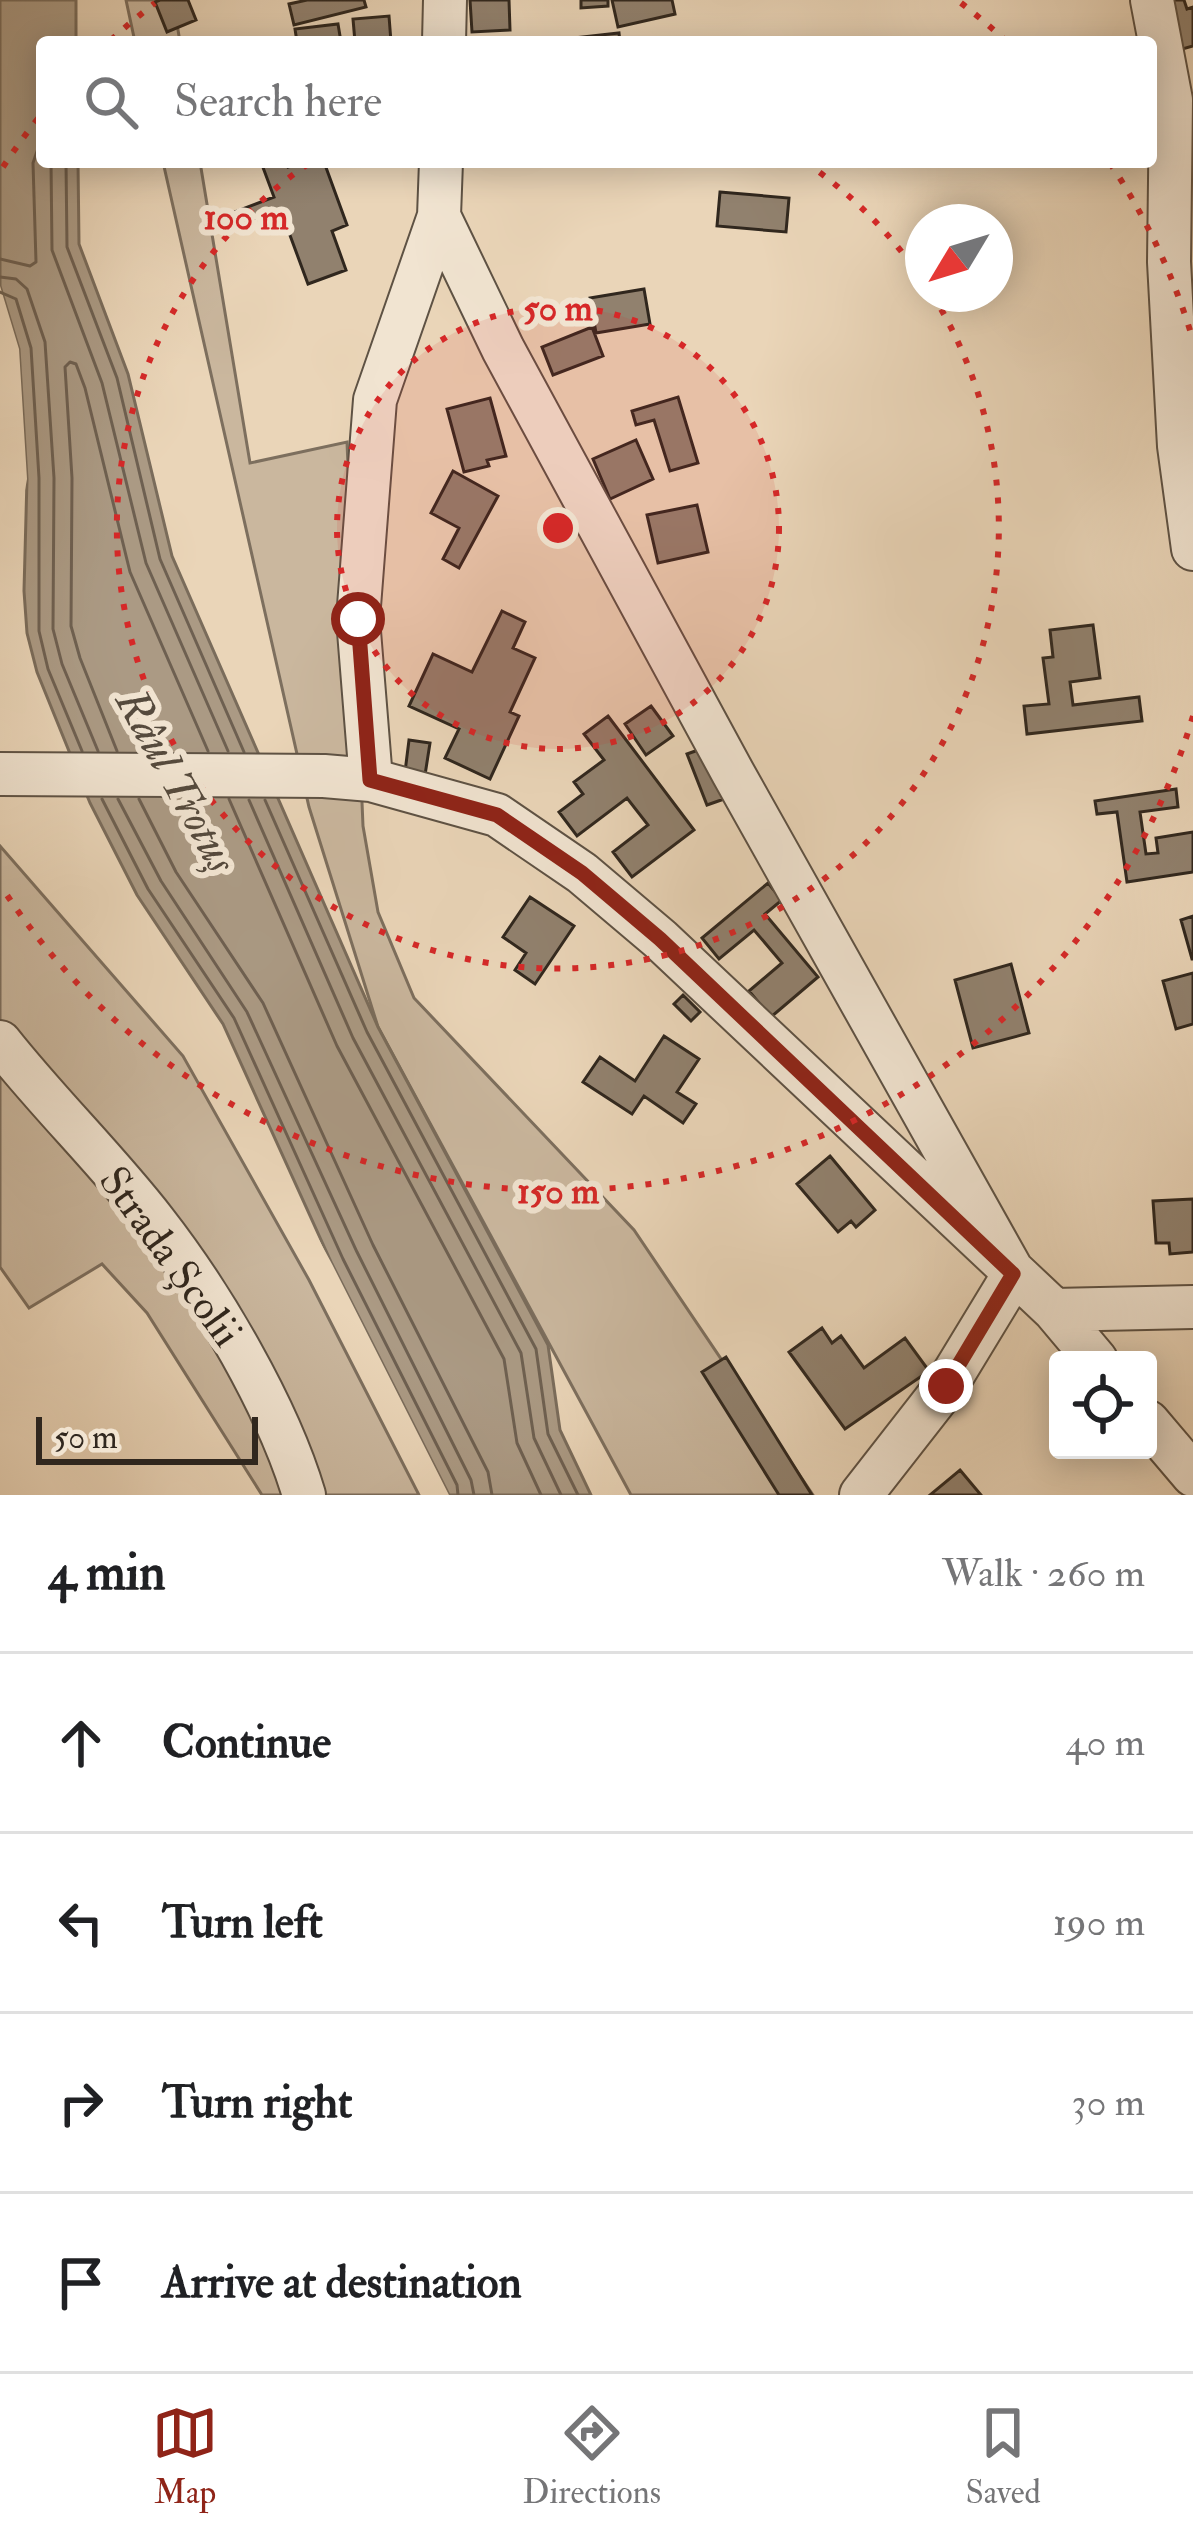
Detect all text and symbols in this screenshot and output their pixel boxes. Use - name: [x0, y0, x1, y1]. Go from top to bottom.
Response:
- search box: [36, 36, 1157, 168]
- icon: search: [78, 69, 144, 135]
- text: Search here: [174, 74, 382, 130]
- text: 100 m: [203, 195, 289, 240]
- north arrow: [905, 204, 1013, 312]
- text: 50 m: [523, 286, 593, 331]
- centre of rings: [537, 507, 579, 549]
- route start: [331, 592, 385, 646]
- water label: Râul Trotuș: [102, 678, 250, 883]
- street label: Strada Școlii: [87, 1157, 253, 1357]
- text: 150 m: [517, 1169, 599, 1214]
- map controls: [1049, 1351, 1157, 1459]
- button: locate: [1049, 1351, 1157, 1459]
- route end: [919, 1359, 973, 1413]
- scale bar: [36, 1411, 258, 1464]
- text: 50 m: [54, 1417, 118, 1458]
- text: 4 min: [48, 1541, 166, 1605]
- text: Walk · 260 m: [942, 1549, 1145, 1598]
- icon: ahead: [48, 1710, 114, 1776]
- text: Continue: [162, 1715, 331, 1771]
- text: 40 m: [1066, 1718, 1145, 1767]
- icon: left: [48, 1890, 114, 1956]
- text: Turn left: [162, 1895, 323, 1951]
- text: 190 m: [1053, 1898, 1145, 1947]
- icon: right: [48, 2070, 114, 2136]
- text: Turn right: [162, 2075, 352, 2131]
- text: 30 m: [1072, 2078, 1145, 2127]
- icon: arrive: [48, 2250, 114, 2316]
- text: Arrive at destination: [162, 2255, 522, 2311]
- tab: Map: [152, 2400, 218, 2513]
- tab: Directions: [523, 2400, 661, 2513]
- tab: Saved: [965, 2400, 1041, 2513]

